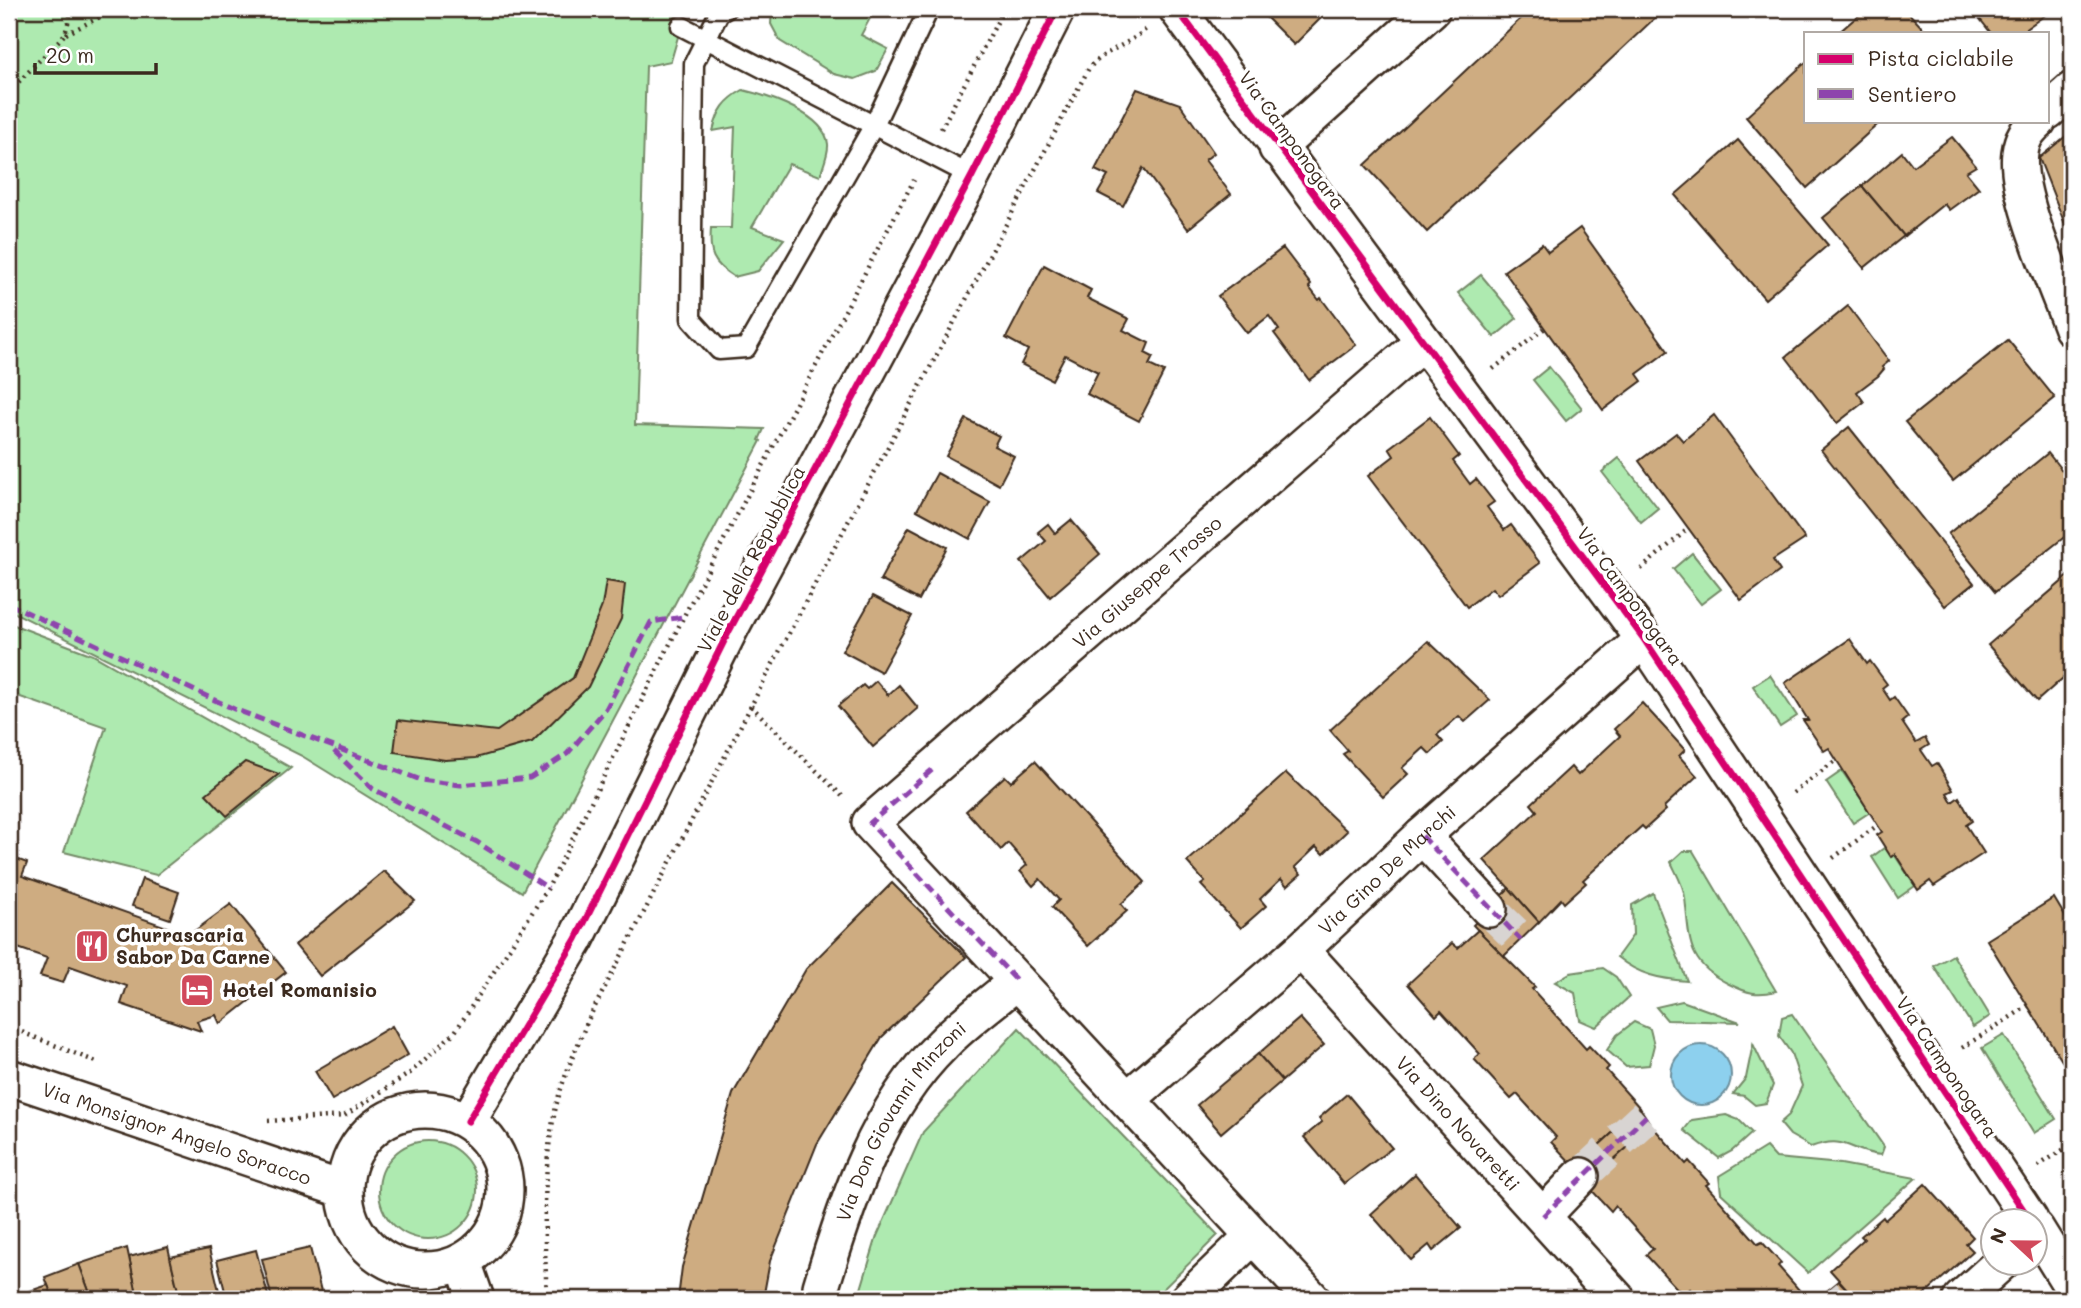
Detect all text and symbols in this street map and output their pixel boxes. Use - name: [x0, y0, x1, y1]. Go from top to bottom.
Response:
- scale bar: [35, 32, 156, 76]
- legend: [1804, 32, 2050, 122]
- text: 20 m: [46, 41, 94, 68]
- text: Pista ciclabile: [1868, 44, 2014, 71]
- street label: Via Camponogara: [1234, 65, 1351, 214]
- text: Sentiero: [1868, 80, 1956, 107]
- street label: Viale della Repubblica: [691, 461, 810, 656]
- street label: Via Giuseppe Trosso: [1067, 510, 1227, 653]
- street label: Via Camponogara: [1572, 521, 1689, 670]
- street label: Via Gino De Marchi: [1313, 799, 1461, 939]
- place label: Churrascaria Sabor Da Carne: [116, 922, 270, 969]
- restaurant icon: Churrascaria Sabor Da Carne: [73, 927, 111, 965]
- hotel icon: Hotel Romanisio: [178, 971, 216, 1009]
- place label: Hotel Romanisio: [222, 977, 377, 1002]
- street label: Via Camponogara: [1891, 991, 2004, 1142]
- street label: Via Don Giovanni Minzoni: [830, 1015, 971, 1225]
- street label: Via Dino Novaretti: [1391, 1050, 1526, 1196]
- street label: Via Monsignor Angelo Soracco: [39, 1076, 315, 1190]
- north arrow: [1980, 1206, 2050, 1276]
- text: N: [1983, 1224, 2012, 1247]

